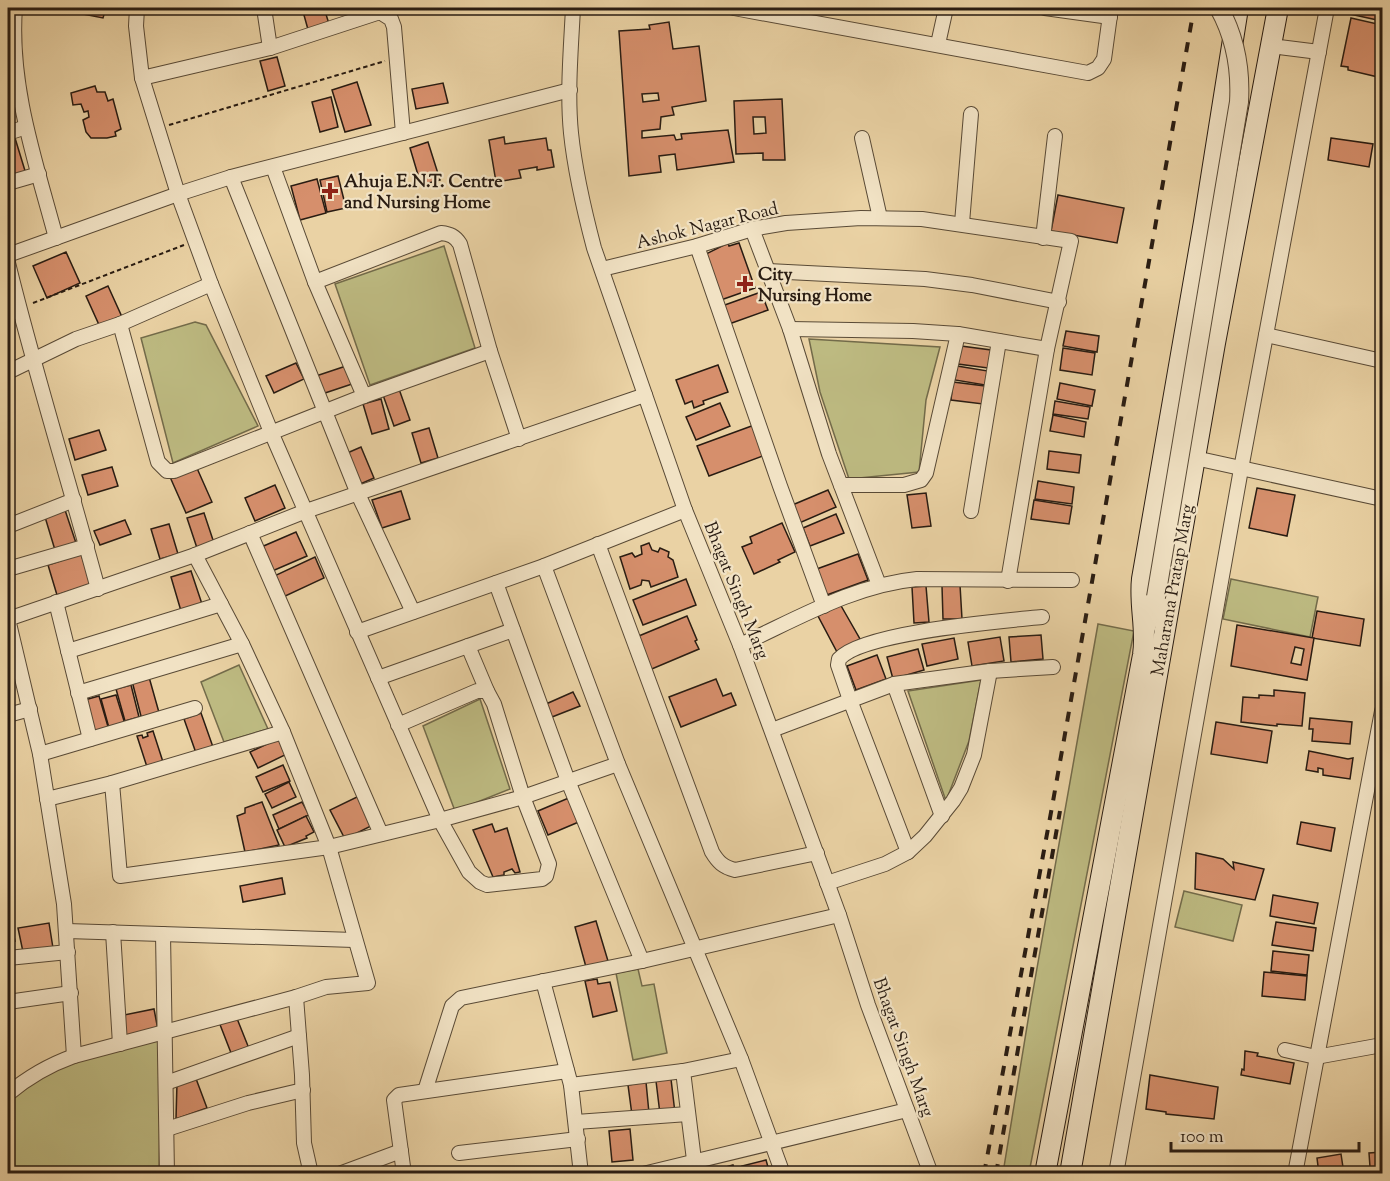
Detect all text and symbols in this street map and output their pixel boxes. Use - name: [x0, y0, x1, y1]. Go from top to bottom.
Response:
- place label: Ahuja E.N.T. Centre and Nursing Home: [344, 170, 503, 217]
- marker: Ahuja E.N.T. Centre and Nursing Home: [321, 182, 339, 200]
- street label: Ashok Nagar Road: [634, 197, 781, 257]
- place label: City Nursing Home: [758, 263, 872, 310]
- marker: City Nursing Home: [736, 275, 754, 293]
- street label: Maharana Pratap Marg: [1146, 502, 1202, 678]
- street label: Bhagat Singh Marg: [696, 518, 775, 664]
- street label: Bhagat Singh Marg: [865, 974, 939, 1121]
- scale bar: [1171, 1115, 1358, 1153]
- text: 100 m: [1180, 1125, 1224, 1151]

